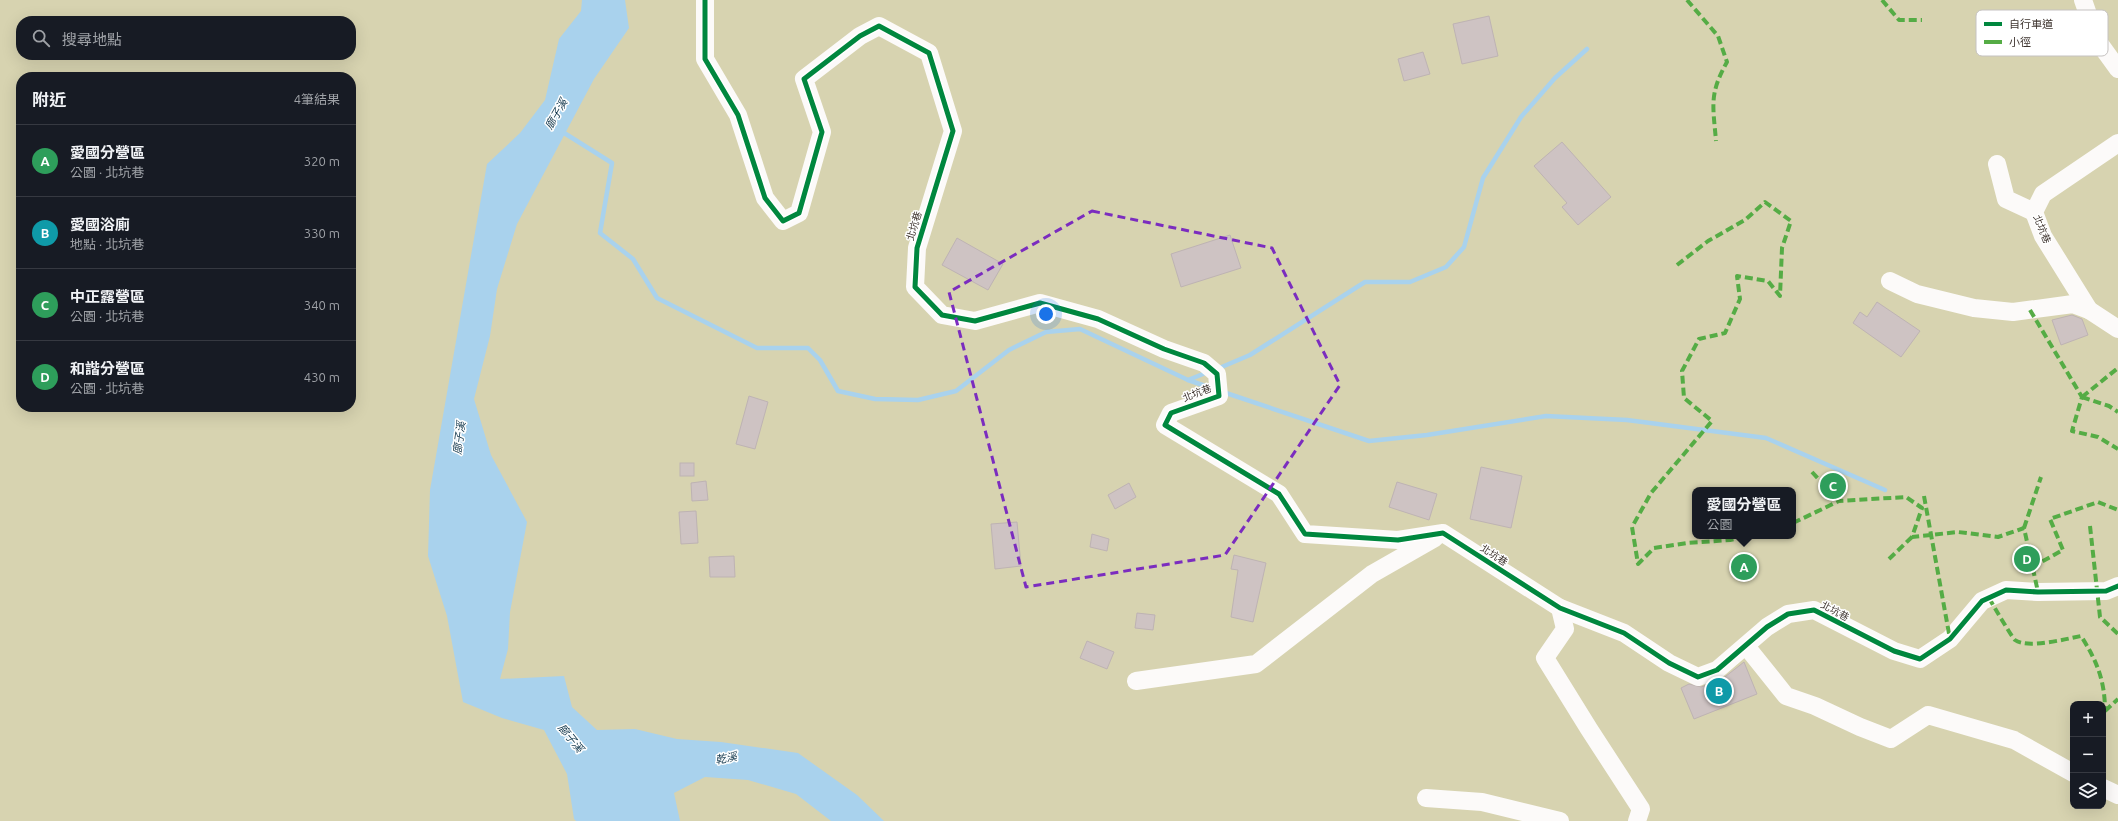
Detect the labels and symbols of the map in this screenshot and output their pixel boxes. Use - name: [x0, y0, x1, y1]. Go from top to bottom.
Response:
- legend: [1976, 10, 2108, 56]
- text: 自行車道: [2009, 18, 2053, 30]
- text: 小徑: [2009, 36, 2031, 48]
- water label: 廍子溪: [543, 95, 570, 131]
- street label: 北坑巷: [904, 210, 924, 242]
- street label: 北坑巷: [2031, 213, 2053, 245]
- your location: [1036, 304, 1056, 324]
- street label: 北坑巷: [1181, 382, 1213, 404]
- water label: 廍子溪: [451, 419, 468, 455]
- pin: C: [1820, 471, 1846, 501]
- street label: 北坑巷: [1478, 542, 1510, 568]
- pin: D: [2014, 544, 2040, 574]
- pin: A: [1731, 552, 1757, 582]
- street label: 北坑巷: [1819, 599, 1851, 623]
- pin: B: [1706, 676, 1732, 706]
- water label: 廍子溪: [556, 721, 587, 756]
- water label: 乾溪: [714, 750, 740, 766]

